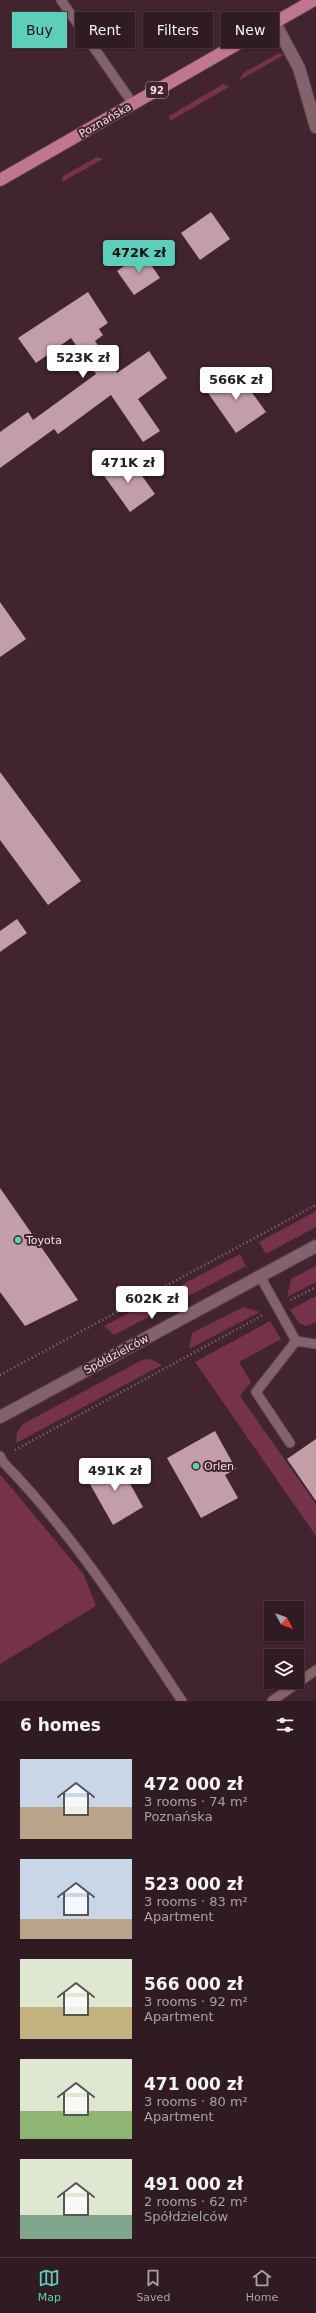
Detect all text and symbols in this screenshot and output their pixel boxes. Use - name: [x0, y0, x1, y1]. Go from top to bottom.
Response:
- chip: Buy: [12, 12, 67, 48]
- chip: Rent: [75, 12, 135, 48]
- chip: Filters: [143, 12, 213, 48]
- chip: New: [221, 12, 279, 48]
- road number: 92: [146, 82, 168, 98]
- street label: Poznańska: [77, 100, 134, 141]
- pin: 472K zł: [102, 240, 176, 274]
- text: 472K zł: [112, 245, 166, 260]
- pin: 523K zł: [46, 345, 120, 379]
- text: 523K zł: [56, 350, 110, 365]
- pin: 566K zł: [199, 367, 273, 401]
- text: 566K zł: [209, 372, 263, 387]
- pin: 471K zł: [91, 450, 165, 484]
- text: 471K zł: [101, 455, 155, 470]
- place label: Toyota: [25, 1234, 62, 1247]
- marker: Toyota: [13, 1235, 23, 1245]
- pin: 602K zł: [115, 1286, 189, 1320]
- text: 602K zł: [125, 1291, 179, 1306]
- street label: Spółdzielców: [82, 1332, 151, 1377]
- pin: 491K zł: [78, 1458, 152, 1492]
- place label: Orlen: [204, 1460, 234, 1473]
- marker: Orlen: [191, 1461, 201, 1471]
- text: 491K zł: [88, 1463, 142, 1478]
- north arrow: [264, 1601, 304, 1641]
- map controls: [264, 1601, 304, 1689]
- button: layers: [264, 1649, 304, 1689]
- icon: filters: [274, 1714, 296, 1736]
- text: 6 homes: [20, 1715, 101, 1735]
- text: 472 000 zł: [144, 1774, 243, 1794]
- icon: home: [52, 1775, 100, 1823]
- text: 3 rooms · 74 m²: [144, 1794, 248, 1809]
- text: Poznańska: [144, 1809, 213, 1824]
- text: 523 000 zł: [144, 1874, 243, 1894]
- icon: home: [52, 1875, 100, 1923]
- text: 3 rooms · 83 m²: [144, 1894, 248, 1909]
- text: Apartment: [144, 1909, 214, 1924]
- text: 566 000 zł: [144, 1974, 243, 1994]
- icon: home: [52, 1975, 100, 2023]
- text: 3 rooms · 92 m²: [144, 1994, 248, 2009]
- text: Apartment: [144, 2009, 214, 2024]
- text: 471 000 zł: [144, 2074, 243, 2094]
- icon: home: [52, 2075, 100, 2123]
- text: 3 rooms · 80 m²: [144, 2094, 248, 2109]
- text: Apartment: [144, 2109, 214, 2124]
- text: 491 000 zł: [144, 2174, 243, 2194]
- icon: home: [52, 2175, 100, 2223]
- text: 2 rooms · 62 m²: [144, 2194, 248, 2209]
- text: Spółdzielców: [144, 2209, 228, 2224]
- tab: Map: [38, 2267, 61, 2304]
- tab: Saved: [136, 2267, 170, 2304]
- tab: Home: [246, 2267, 278, 2304]

